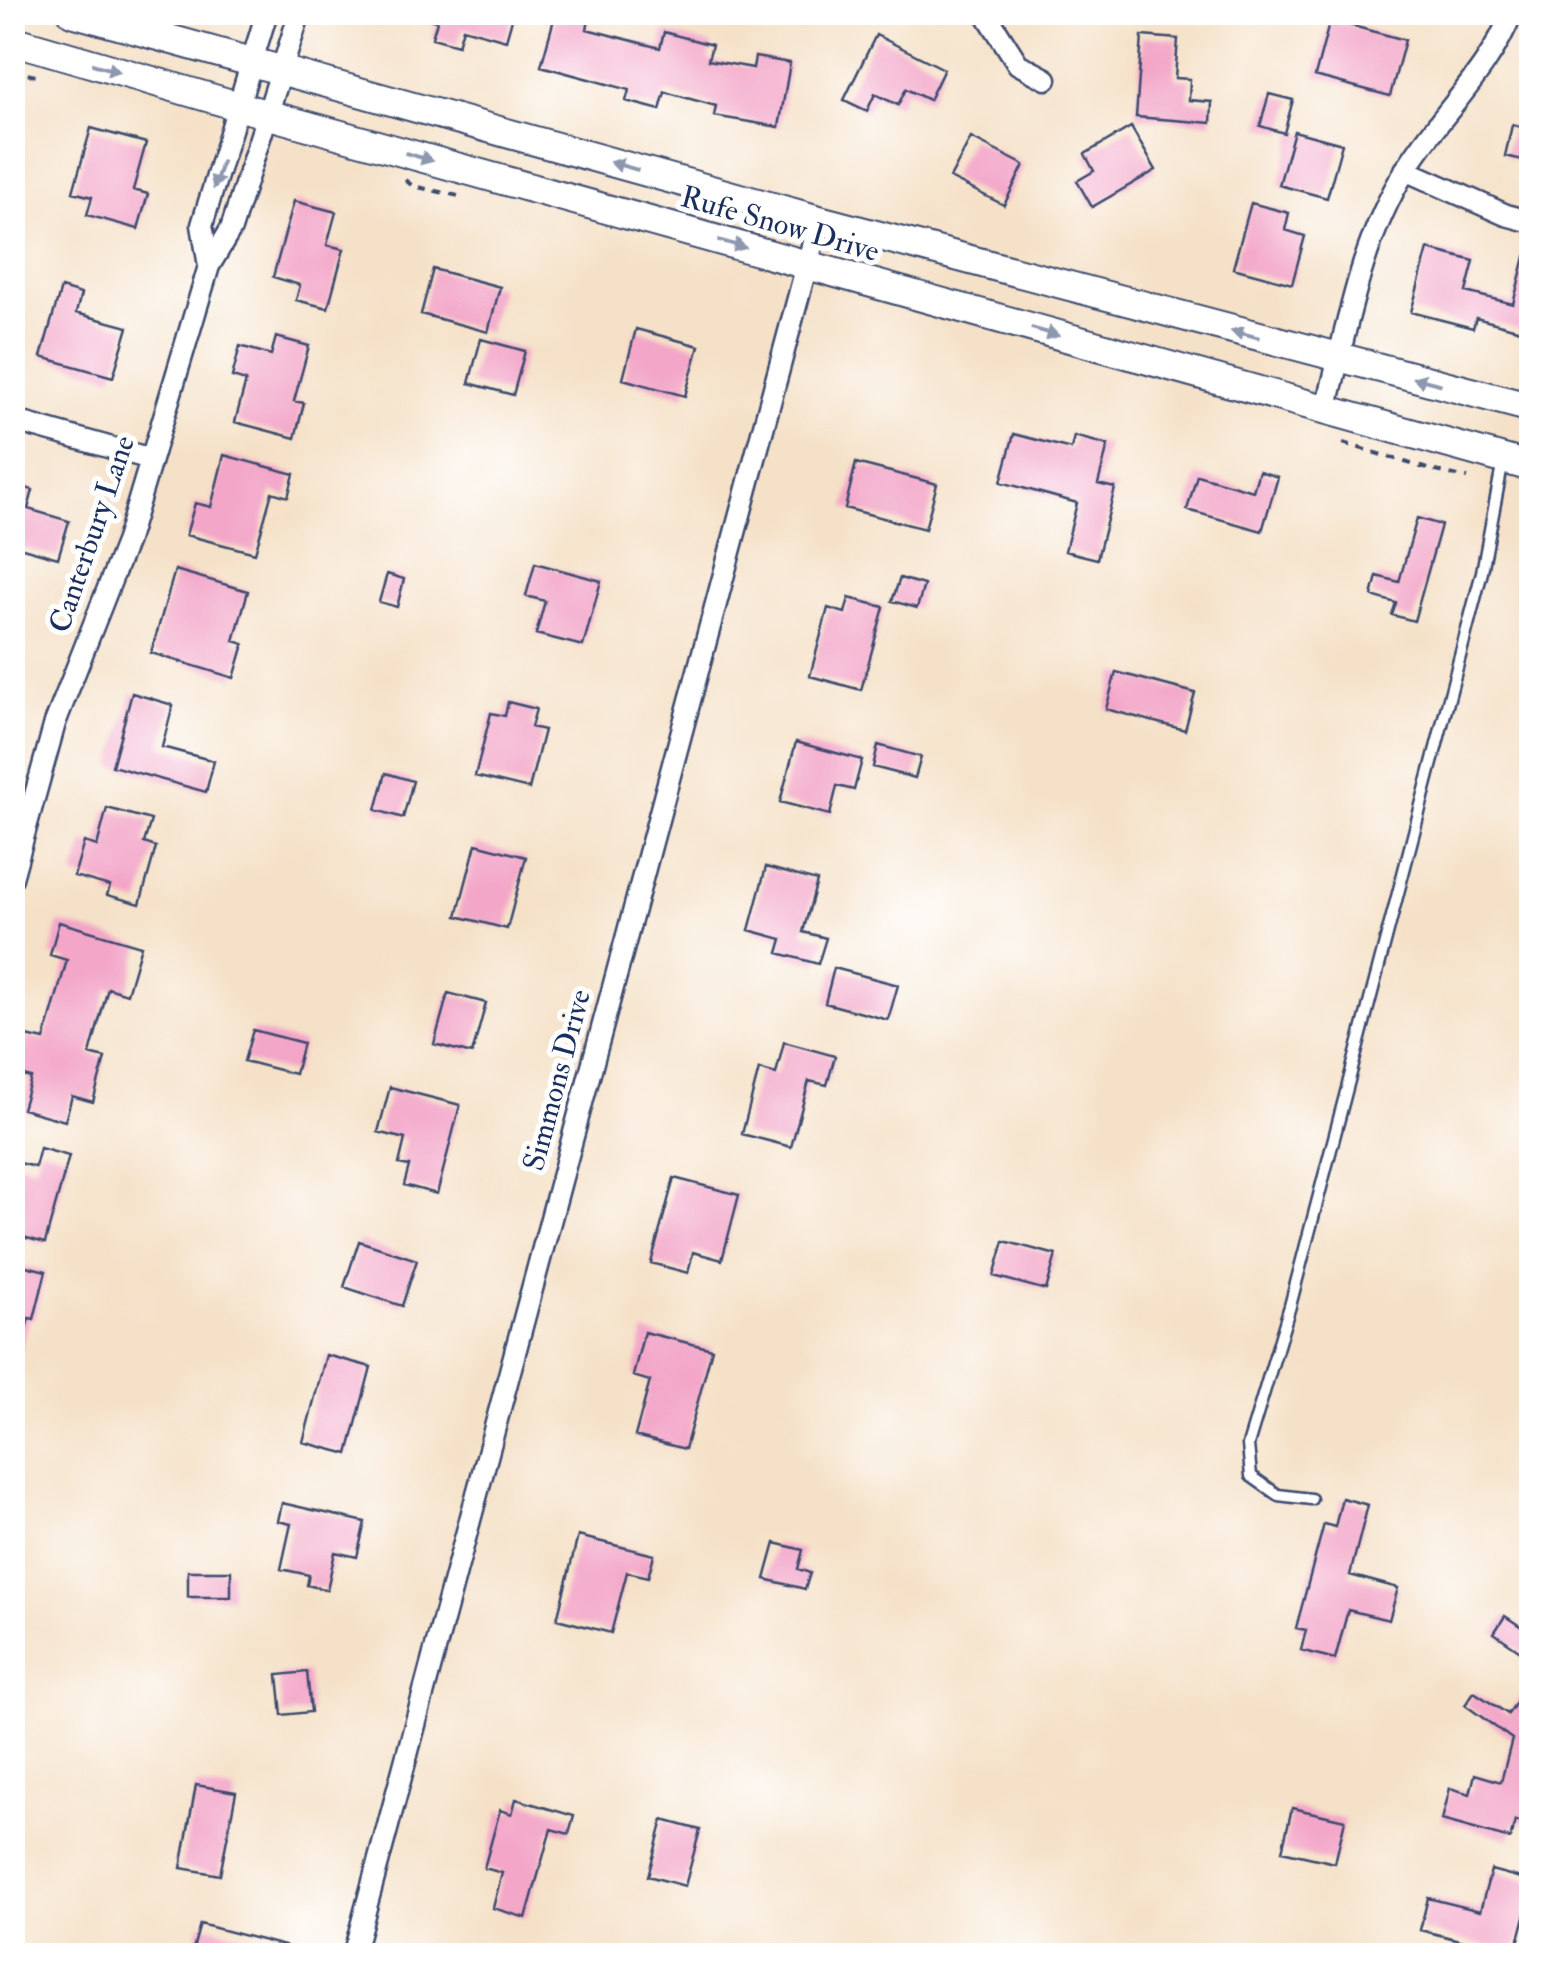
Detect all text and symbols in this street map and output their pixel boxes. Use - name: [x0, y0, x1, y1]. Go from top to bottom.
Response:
- one-way arrow: [91, 61, 122, 76]
- one-way arrow: [403, 149, 434, 165]
- one-way arrow: [608, 158, 639, 173]
- one-way arrow: [210, 161, 225, 191]
- street label: Rufe Snow Drive: [676, 178, 884, 270]
- one-way arrow: [717, 237, 748, 252]
- one-way arrow: [1030, 324, 1061, 340]
- one-way arrow: [1229, 325, 1260, 341]
- one-way arrow: [1411, 373, 1442, 388]
- street label: Canterbury Lane: [41, 431, 143, 637]
- street label: Simmons Drive: [515, 985, 599, 1175]

